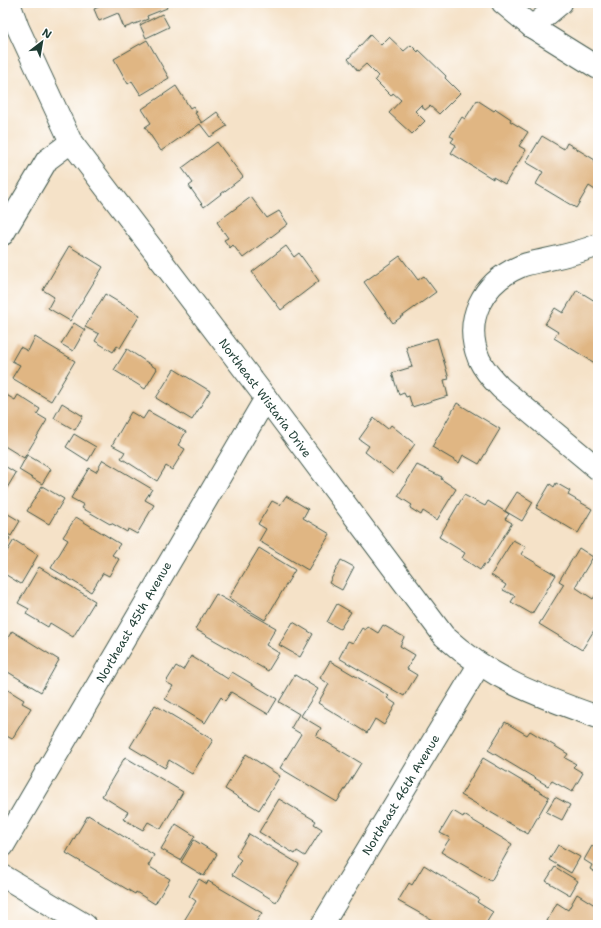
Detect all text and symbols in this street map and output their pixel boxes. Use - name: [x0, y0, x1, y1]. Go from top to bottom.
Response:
- north arrow: [22, 22, 62, 62]
- text: N: [39, 25, 55, 43]
- street label: Northeast Wistaria Drive: [215, 335, 315, 461]
- street label: Northeast 45th Avenue: [93, 558, 175, 685]
- street label: Northeast 46th Avenue: [359, 731, 444, 858]

